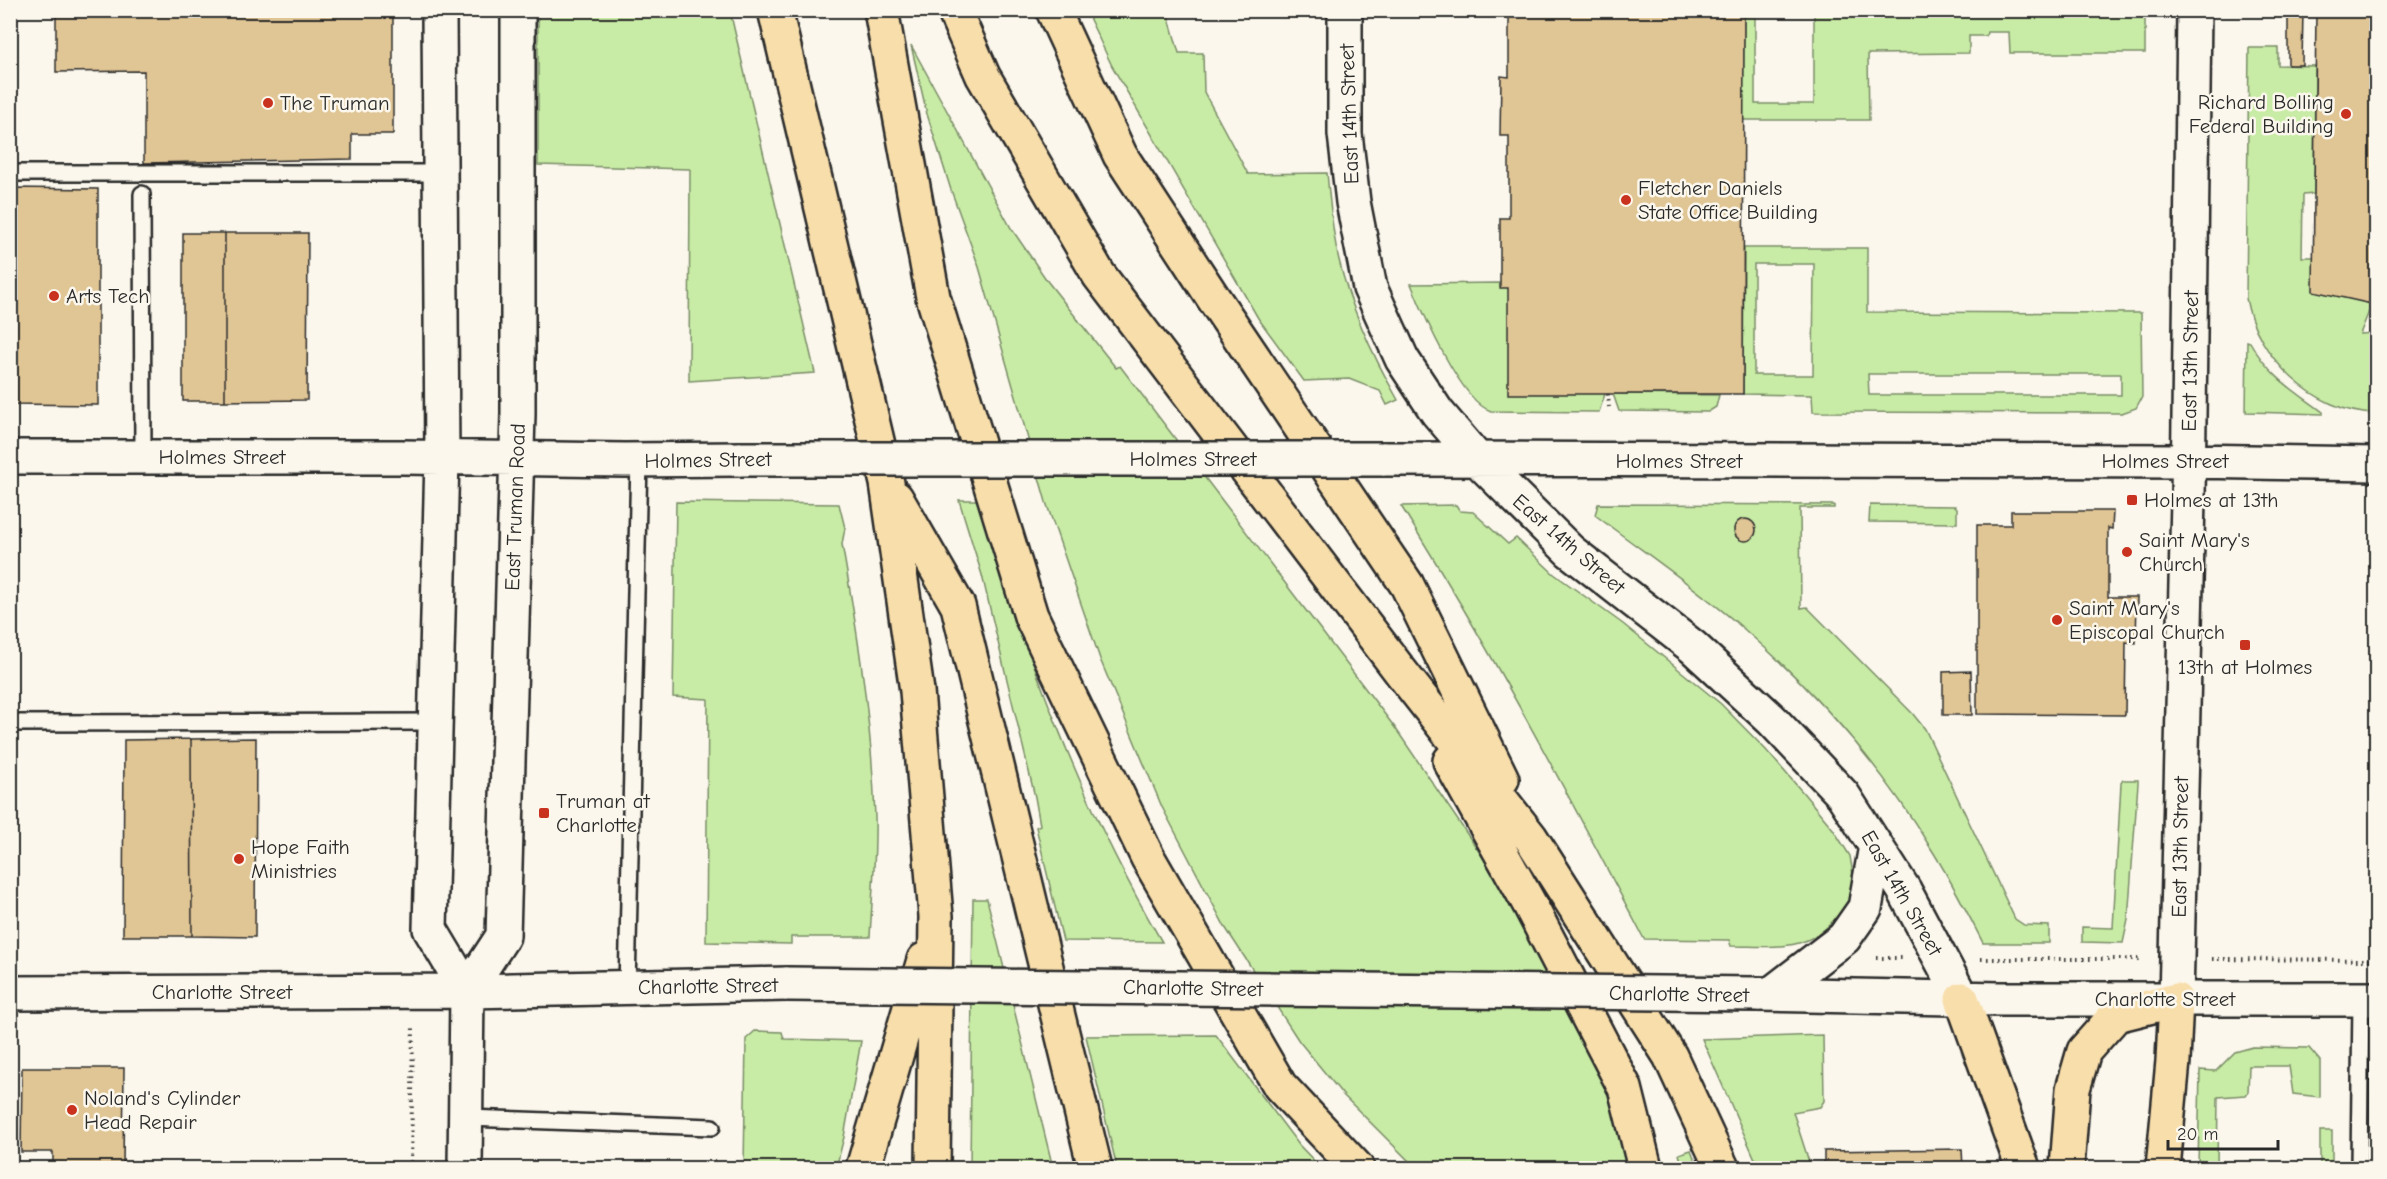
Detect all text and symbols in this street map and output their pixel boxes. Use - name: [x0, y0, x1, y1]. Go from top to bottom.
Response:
- street label: East 14th Street: [1335, 42, 1363, 185]
- place label: Richard Bolling Federal Building: [2189, 90, 2334, 138]
- place label: The Truman: [280, 91, 390, 115]
- marker: The Truman: [261, 96, 275, 110]
- marker: Richard Bolling Federal Building: [2339, 107, 2353, 121]
- place label: Fletcher Daniels State Office Building: [1638, 176, 1818, 224]
- marker: Fletcher Daniels State Office Building: [1619, 193, 1633, 207]
- place label: Arts Tech: [66, 284, 149, 308]
- marker: Arts Tech: [47, 289, 61, 303]
- street label: East 13th Street: [2177, 289, 2203, 432]
- street label: East Truman Road: [500, 423, 530, 591]
- street label: Holmes Street: [158, 445, 287, 469]
- street label: Holmes Street: [644, 447, 773, 473]
- street label: Holmes Street: [1129, 447, 1258, 471]
- street label: Holmes Street: [1615, 449, 1744, 473]
- street label: Holmes Street: [2101, 449, 2230, 473]
- place label: Holmes at 13th: [2144, 488, 2279, 512]
- street label: East 14th Street: [1508, 489, 1631, 600]
- marker: Holmes at 13th: [2125, 493, 2139, 507]
- place label: Saint Mary's Church: [2139, 528, 2250, 576]
- marker: Saint Mary's Church: [2120, 545, 2134, 559]
- place label: Saint Mary's Episcopal Church: [2069, 596, 2225, 644]
- marker: Saint Mary's Episcopal Church: [2050, 613, 2064, 627]
- marker: 13th at Holmes: [2238, 638, 2252, 652]
- place label: 13th at Holmes: [2178, 655, 2312, 679]
- street label: East 13th Street: [2167, 775, 2193, 918]
- place label: Truman at Charlotte: [556, 789, 651, 837]
- marker: Truman at Charlotte: [537, 806, 551, 820]
- street label: East 14th Street: [1856, 826, 1948, 961]
- place label: Hope Faith Ministries: [251, 835, 350, 883]
- marker: Hope Faith Ministries: [232, 852, 246, 866]
- street label: Charlotte Street: [638, 973, 779, 999]
- street label: Charlotte Street: [1123, 975, 1264, 1001]
- street label: Charlotte Street: [152, 980, 293, 1004]
- street label: Charlotte Street: [1609, 981, 1750, 1007]
- street label: Charlotte Street: [2095, 987, 2236, 1011]
- place label: Noland's Cylinder Head Repair: [84, 1086, 241, 1134]
- marker: Noland's Cylinder Head Repair: [65, 1103, 79, 1117]
- scale bar: [2168, 1113, 2278, 1151]
- text: 20 m: [2177, 1124, 2218, 1145]

